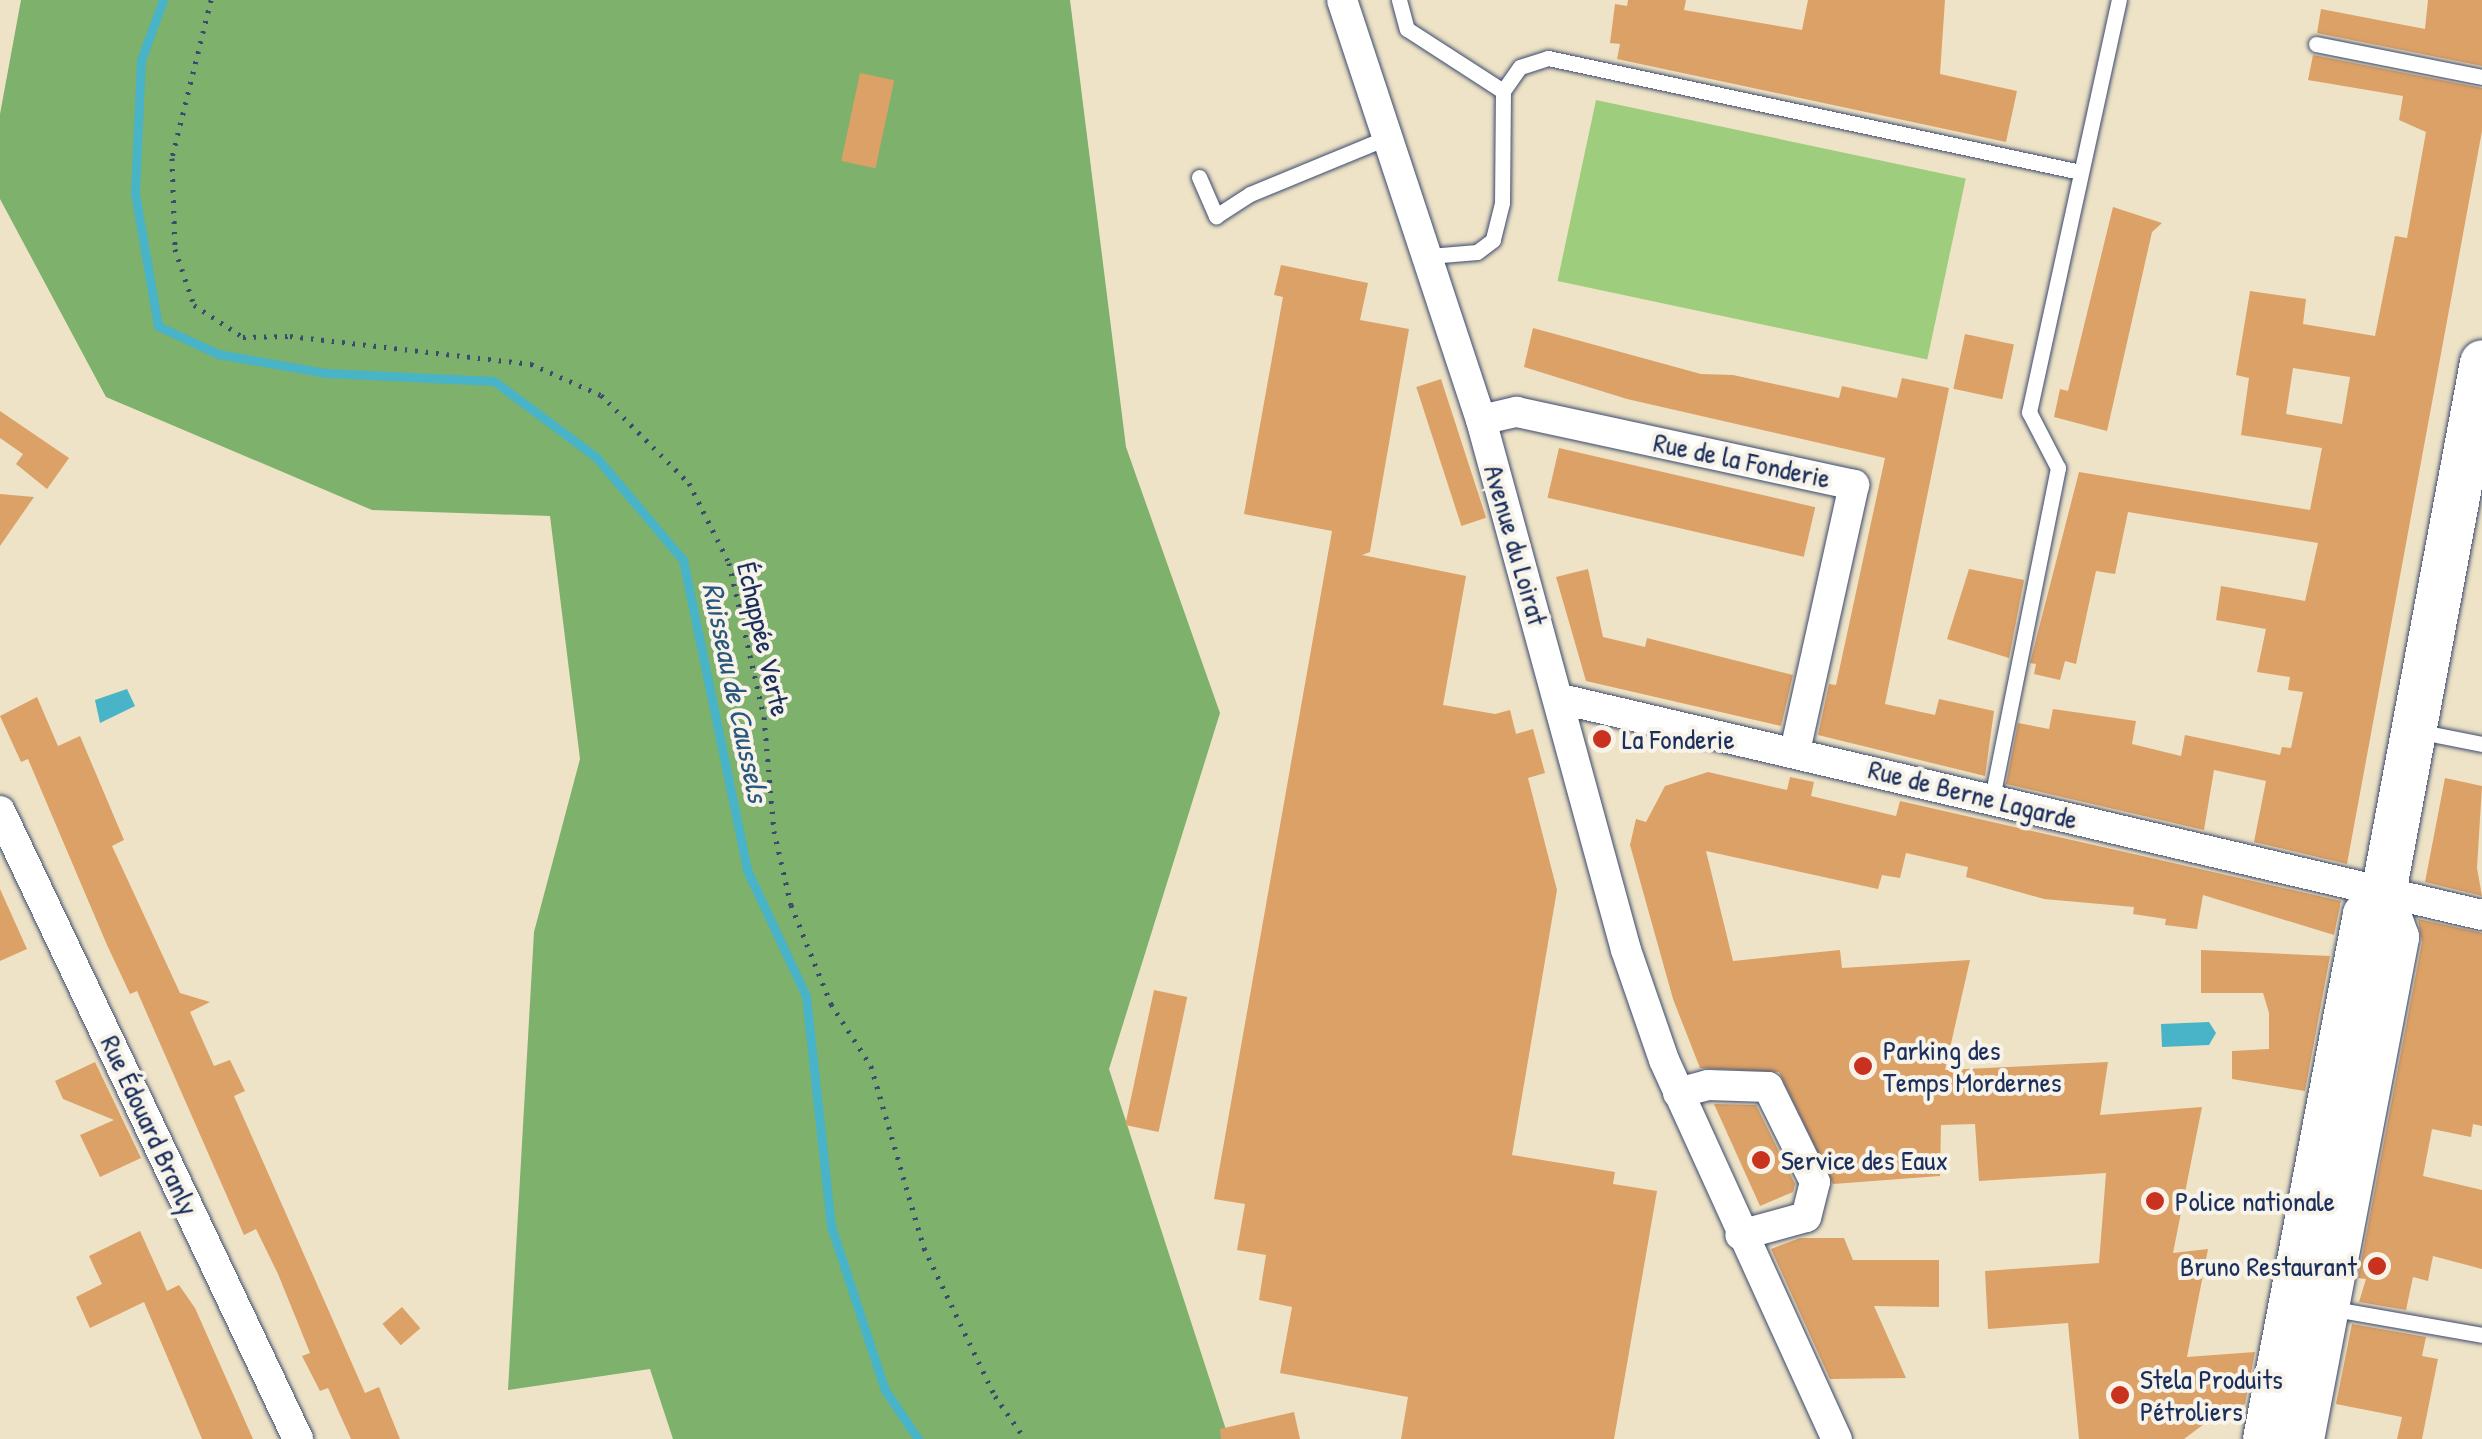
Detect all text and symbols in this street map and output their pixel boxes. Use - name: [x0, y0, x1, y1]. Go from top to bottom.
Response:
- street label: Rue de la Fonderie: [1651, 425, 1833, 495]
- street label: Avenue du Loirat: [1477, 461, 1555, 629]
- street label: Échappée Verte: [730, 559, 798, 719]
- water label: Ruisseau de Caussels: [695, 579, 777, 805]
- place label: La Fonderie: [1622, 722, 1735, 756]
- marker: La Fonderie: [1591, 728, 1613, 750]
- street label: Rue de Berne Lagarde: [1865, 752, 2081, 836]
- street label: Rue Édouard Branly: [94, 1030, 206, 1220]
- place label: Parking des Temps Mordernes: [1883, 1033, 2062, 1099]
- marker: Parking des Temps Mordernes: [1852, 1055, 1874, 1077]
- place label: Service des Eaux: [1781, 1143, 1948, 1177]
- marker: Service des Eaux: [1750, 1149, 1772, 1171]
- place label: Police nationale: [2175, 1184, 2335, 1218]
- marker: Police nationale: [2144, 1190, 2166, 1212]
- place label: Bruno Restaurant: [2180, 1249, 2357, 1283]
- marker: Bruno Restaurant: [2366, 1255, 2388, 1277]
- place label: Stela Produits Pétroliers: [2140, 1362, 2283, 1428]
- marker: Stela Produits Pétroliers: [2109, 1384, 2131, 1406]

